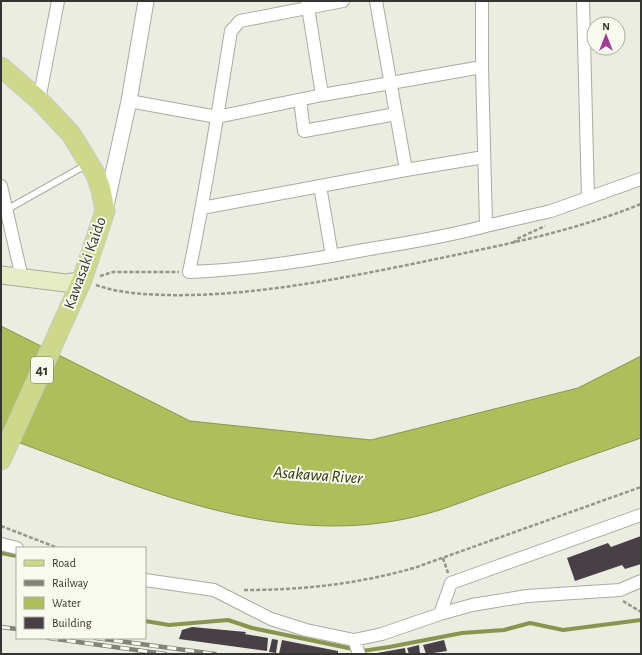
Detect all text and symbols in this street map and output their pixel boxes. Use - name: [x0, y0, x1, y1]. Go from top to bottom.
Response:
- north arrow: [586, 16, 626, 56]
- text: N: [602, 21, 610, 32]
- street label: Kawasaki Kaido: [61, 215, 109, 311]
- road number: 41: [31, 357, 53, 383]
- water label: Asakawa River: [272, 463, 364, 487]
- legend: [16, 547, 146, 639]
- text: Road: [52, 557, 76, 569]
- text: Railway: [52, 577, 88, 590]
- text: Water: [52, 597, 81, 609]
- text: Building: [52, 617, 92, 629]

